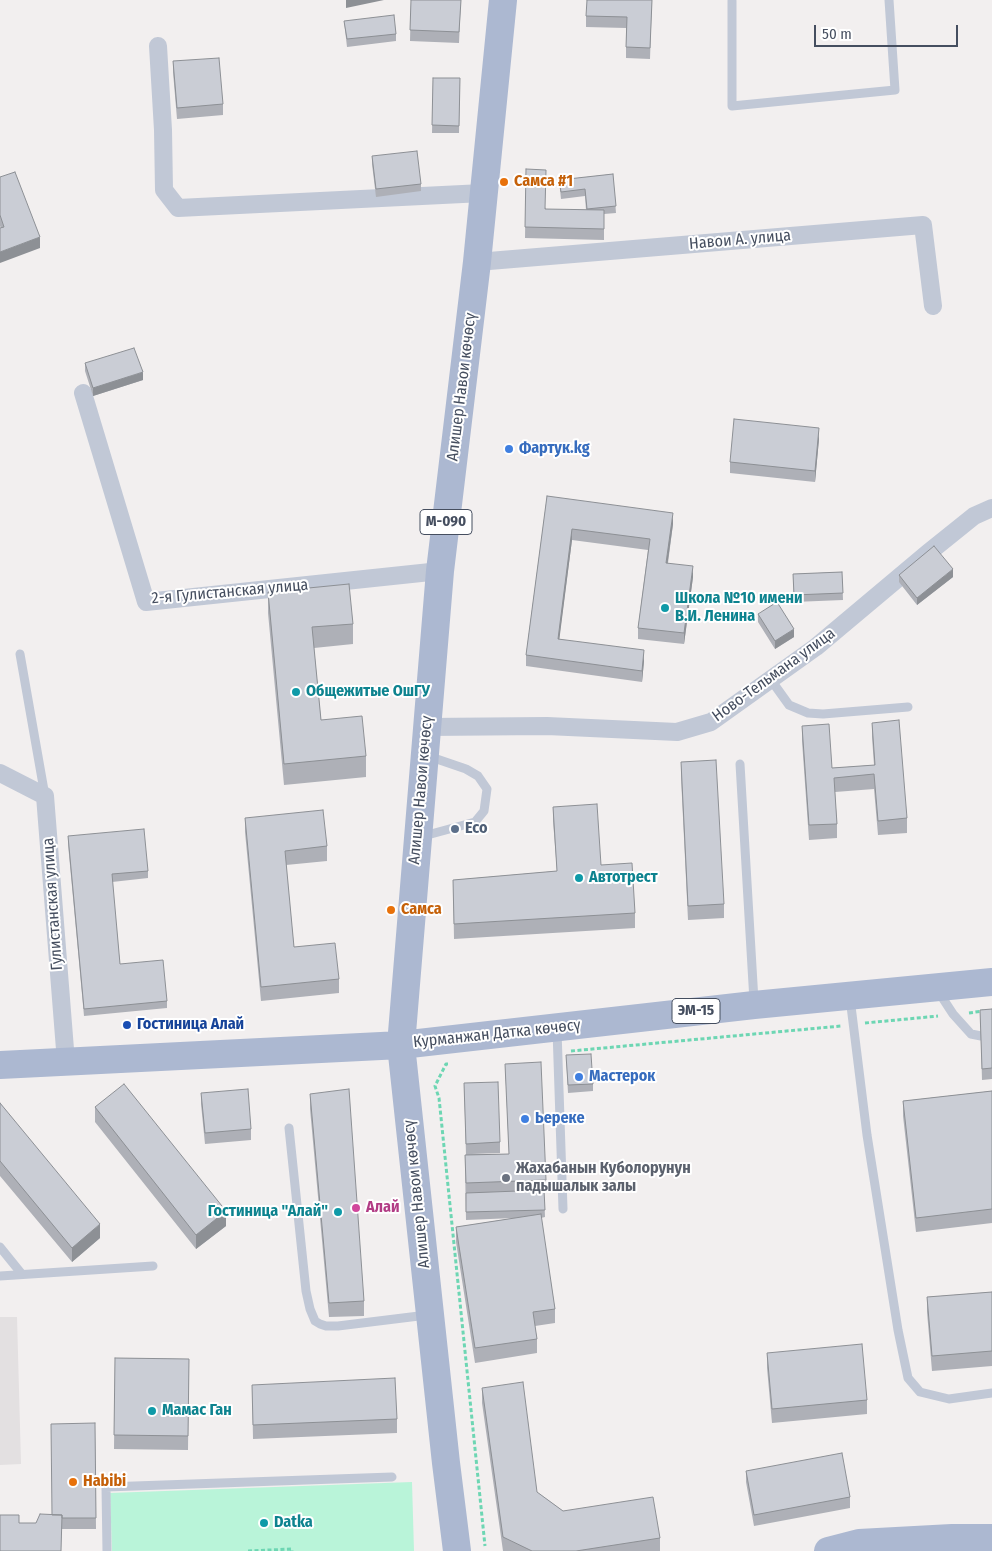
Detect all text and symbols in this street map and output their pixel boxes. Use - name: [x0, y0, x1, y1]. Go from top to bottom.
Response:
- scale bar: [817, 15, 961, 47]
- text: 50 m: [822, 25, 852, 43]
- place label: Самса #1: [514, 172, 573, 192]
- marker: Самса #1: [498, 176, 510, 188]
- street label: Навои А. улица: [688, 226, 792, 254]
- street label: Алишер Навои көчөсү: [443, 312, 481, 462]
- place label: Фартук.kg: [519, 439, 590, 459]
- marker: Фартук.kg: [503, 443, 515, 455]
- road number: М-090: [420, 510, 472, 534]
- street label: 2-я Гулистанская улица: [151, 576, 309, 608]
- place label: Школа №10 имени В.И. Ленина: [675, 589, 803, 627]
- marker: Школа №10 имени В.И. Ленина: [659, 602, 671, 614]
- street label: Ново-Тельмана улица: [709, 624, 839, 726]
- place label: Общежитые ОшГУ: [306, 682, 430, 702]
- marker: Общежитые ОшГУ: [290, 686, 302, 698]
- street label: Алишер Навои көчөсү: [405, 715, 437, 865]
- place label: Есо: [465, 819, 487, 839]
- marker: Есо: [449, 823, 461, 835]
- street label: Гулистанская улица: [39, 837, 67, 971]
- place label: Автотрест: [589, 868, 658, 888]
- marker: Автотрест: [573, 872, 585, 884]
- place label: Самса: [401, 900, 442, 920]
- marker: Самса: [385, 904, 397, 916]
- road number: ЭМ-15: [672, 998, 720, 1024]
- place label: Гостиница Алай: [137, 1015, 244, 1035]
- street label: Курманжан Датка көчөсү: [412, 1016, 582, 1052]
- marker: Гостиница Алай: [121, 1019, 133, 1031]
- place label: Мастерок: [589, 1067, 655, 1087]
- marker: Мастерок: [573, 1071, 585, 1083]
- place label: Ьереке: [535, 1109, 585, 1129]
- marker: Ьереке: [519, 1113, 531, 1125]
- street label: Алишер Навои көчөсү: [400, 1119, 434, 1269]
- place label: Жахабанын Куболорунун падышалык залы: [516, 1159, 691, 1197]
- marker: Жахабанын Куболорунун падышалык залы: [500, 1172, 512, 1184]
- place label: Алай: [366, 1198, 399, 1218]
- place label: Гостиница "Алай": [208, 1202, 328, 1222]
- marker: Алай: [350, 1202, 362, 1214]
- marker: Гостиница "Алай": [332, 1206, 344, 1218]
- place label: Мамас Ган: [162, 1401, 232, 1421]
- marker: Мамас Ган: [146, 1405, 158, 1417]
- place label: Habibi: [83, 1472, 126, 1492]
- marker: Habibi: [67, 1476, 79, 1488]
- place label: Datka: [274, 1513, 313, 1533]
- marker: Datka: [258, 1517, 270, 1529]

